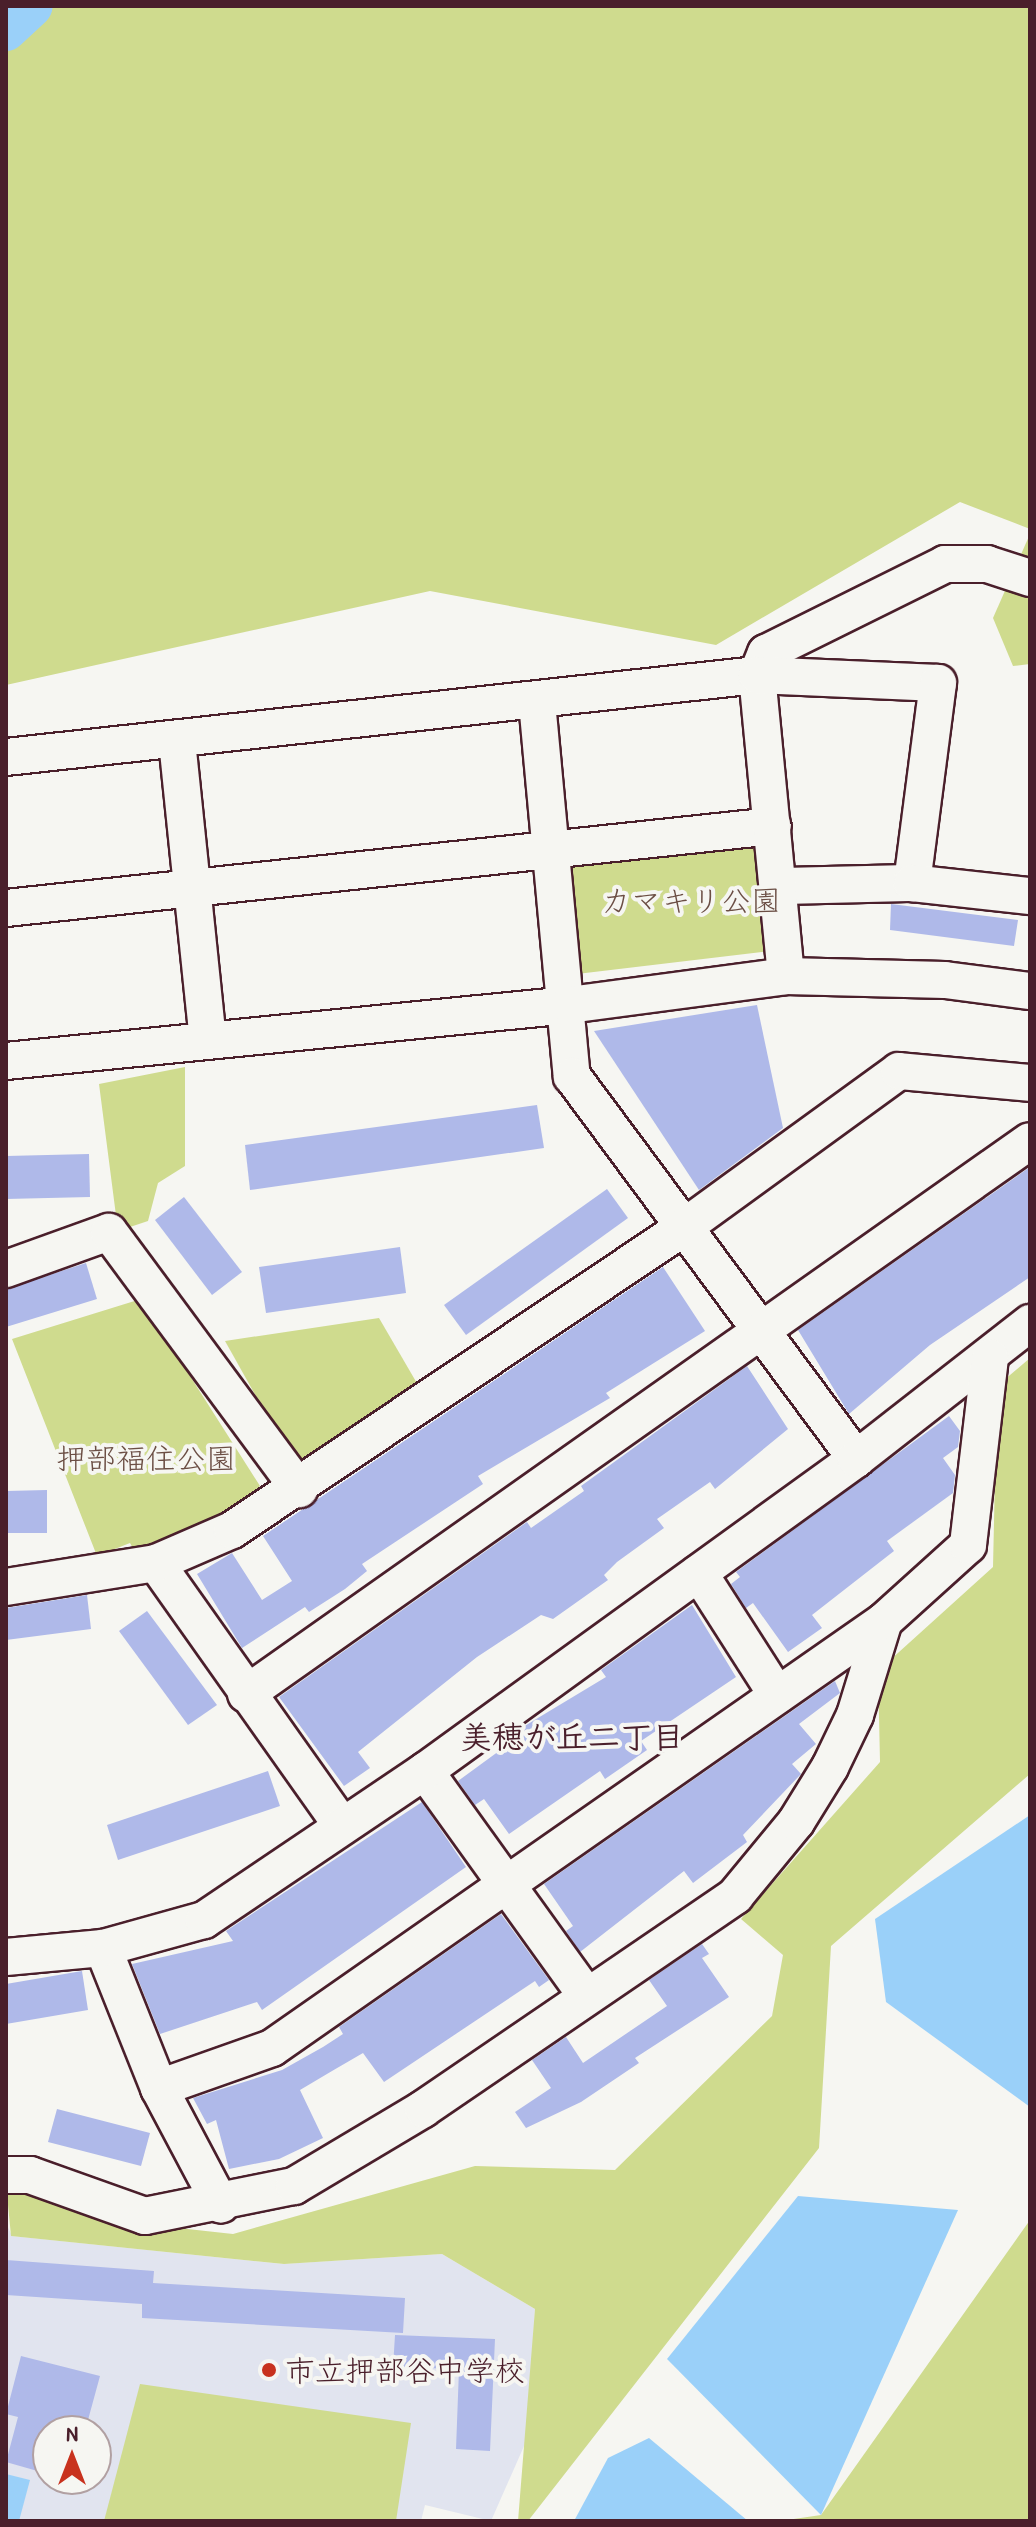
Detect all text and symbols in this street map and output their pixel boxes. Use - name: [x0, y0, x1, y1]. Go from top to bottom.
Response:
- park label: カマキリ公園: [601, 882, 781, 918]
- park label: 押部福住公園: [56, 1440, 236, 1476]
- district label: 美穂が丘二丁目: [460, 1718, 684, 1756]
- place label: 市立押部谷中学校: [285, 2352, 525, 2388]
- marker: 市立押部谷中学校: [260, 2361, 278, 2379]
- north arrow: [32, 2415, 112, 2495]
- text: N: [66, 2418, 78, 2448]

